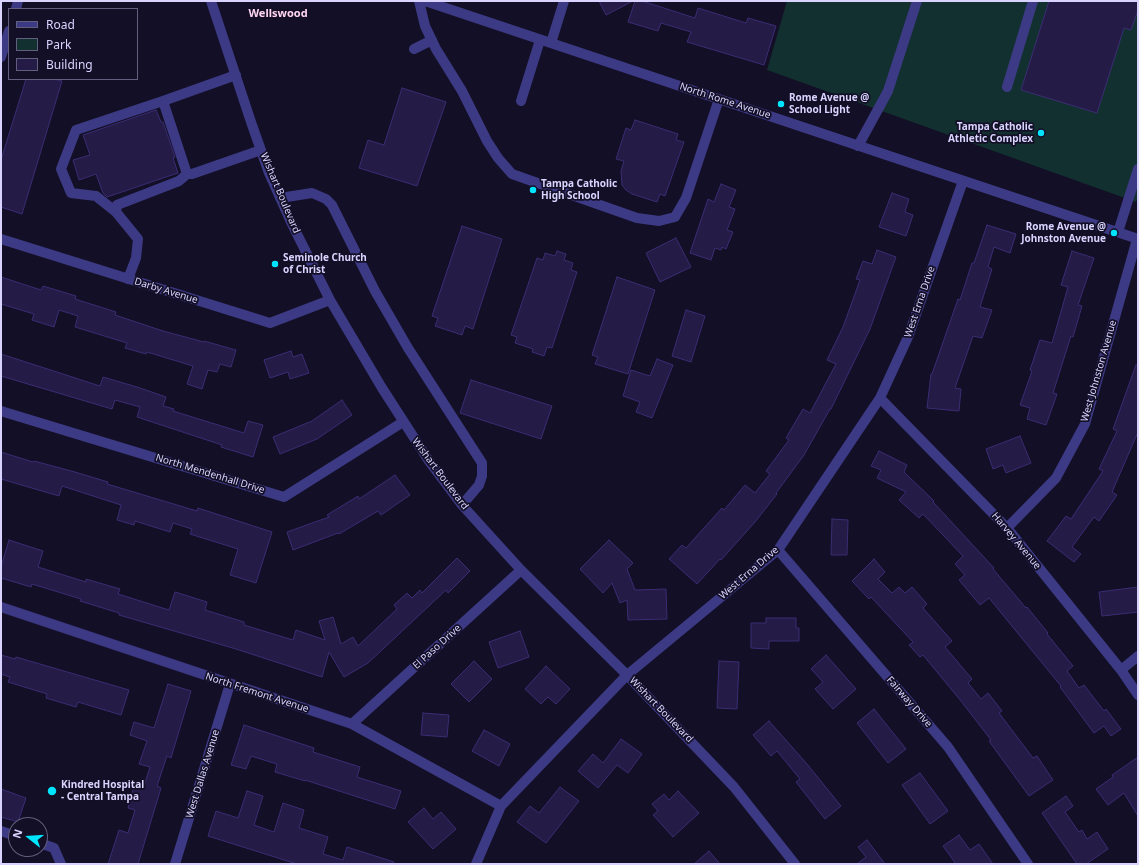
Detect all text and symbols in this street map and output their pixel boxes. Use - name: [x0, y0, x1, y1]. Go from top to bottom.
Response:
- district label: Wellswood: [248, 7, 308, 21]
- legend: [8, 8, 138, 80]
- text: Road: [46, 16, 75, 33]
- text: Park: [46, 36, 71, 53]
- text: Building: [46, 56, 93, 73]
- street label: North Rome Avenue: [678, 81, 772, 121]
- place label: Rome Avenue @ School Light: [789, 92, 869, 116]
- marker: Rome Avenue @ School Light: [776, 99, 786, 109]
- place label: Tampa Catholic Athletic Complex: [948, 121, 1033, 144]
- marker: Tampa Catholic Athletic Complex: [1036, 128, 1046, 138]
- street label: Wishart Boulevard: [258, 151, 302, 235]
- place label: Tampa Catholic High School: [541, 178, 617, 202]
- marker: Tampa Catholic High School: [528, 185, 538, 195]
- place label: Rome Avenue @ Johnston Avenue: [1021, 221, 1106, 244]
- marker: Rome Avenue @ Johnston Avenue: [1109, 228, 1119, 238]
- place label: Seminole Church of Christ: [283, 252, 367, 276]
- marker: Seminole Church of Christ: [270, 259, 280, 269]
- street label: West Erna Drive: [902, 265, 938, 339]
- street label: Darby Avenue: [133, 276, 199, 306]
- street label: West Johnston Avenue: [1079, 319, 1119, 423]
- street label: Wishart Boulevard: [409, 436, 471, 512]
- street label: North Mendenhall Drive: [154, 452, 266, 496]
- street label: Harvey Avenue: [989, 510, 1043, 572]
- street label: West Erna Drive: [717, 544, 781, 602]
- street label: El Paso Drive: [410, 622, 464, 672]
- street label: North Fremont Avenue: [204, 671, 310, 715]
- street label: Fairway Drive: [884, 674, 934, 730]
- street label: Wishart Boulevard: [627, 675, 695, 745]
- street label: West Dallas Avenue: [184, 728, 222, 820]
- place label: Kindred Hospital - Central Tampa: [61, 779, 144, 802]
- marker: Kindred Hospital - Central Tampa: [46, 785, 58, 797]
- north arrow: [8, 817, 48, 857]
- text: N: [9, 827, 25, 840]

